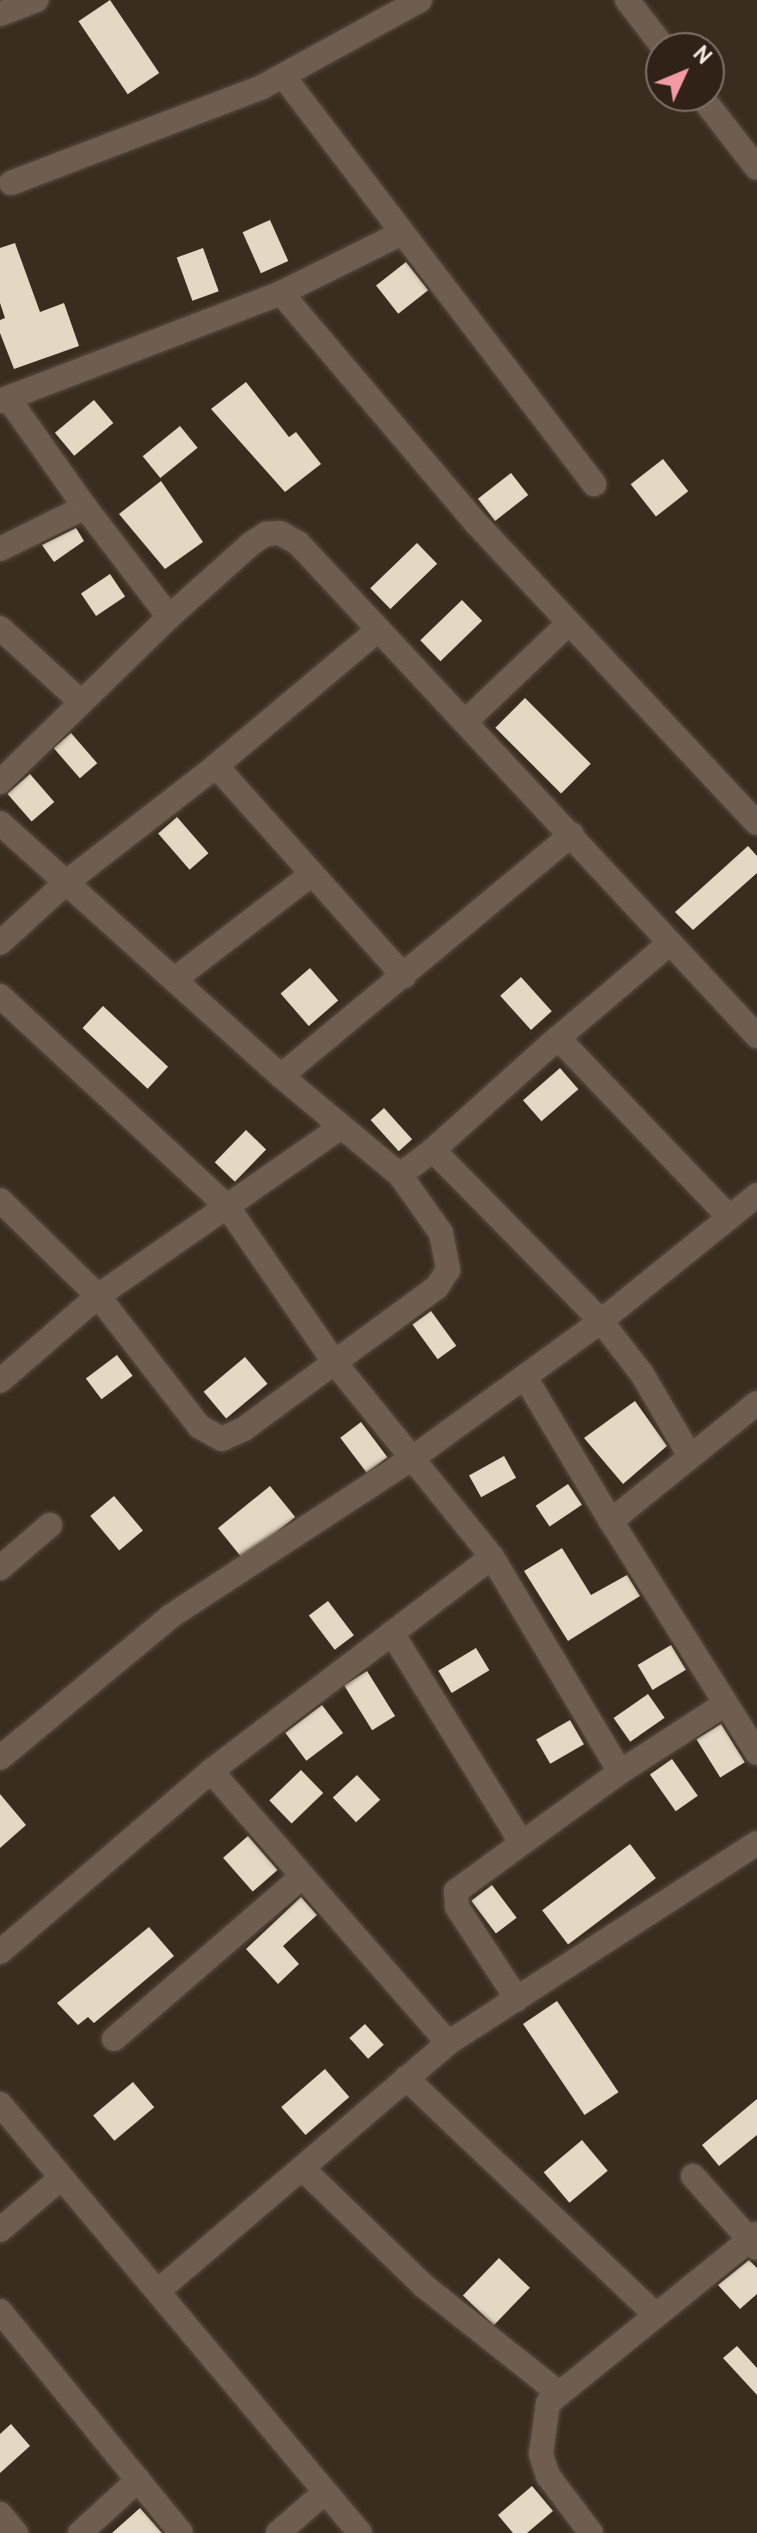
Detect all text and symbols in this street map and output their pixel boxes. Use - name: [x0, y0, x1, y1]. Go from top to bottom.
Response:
- north arrow: [645, 32, 725, 112]
- text: N: [686, 41, 716, 71]

